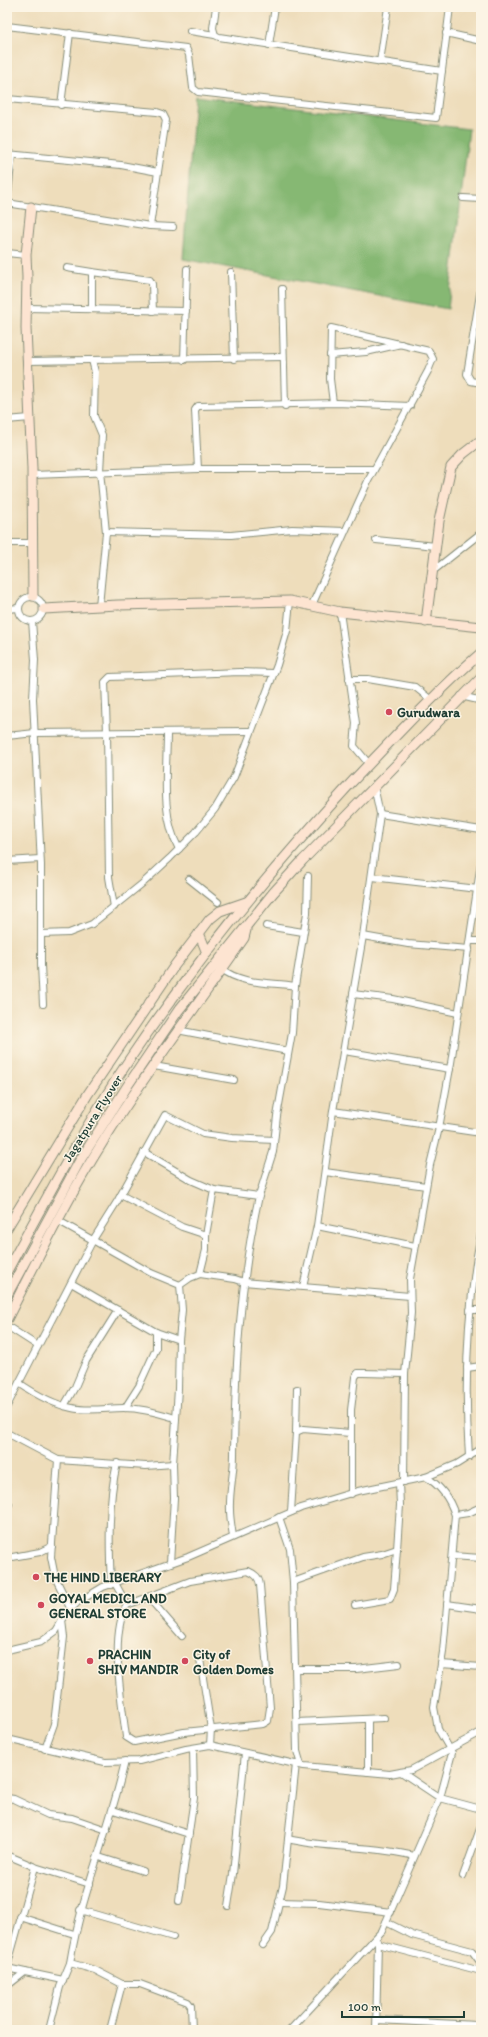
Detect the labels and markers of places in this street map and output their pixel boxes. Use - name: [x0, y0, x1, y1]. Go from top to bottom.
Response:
- place label: Gurudwara: [397, 705, 460, 720]
- marker: Gurudwara: [384, 707, 394, 717]
- place label: THE HIND LIBERARY: [43, 1570, 162, 1585]
- marker: THE HIND LIBERARY: [31, 1572, 41, 1582]
- place label: GOYAL MEDICL AND GENERAL STORE: [49, 1591, 167, 1621]
- marker: GOYAL MEDICL AND GENERAL STORE: [36, 1600, 46, 1610]
- place label: PRACHIN SHIV MANDIR: [98, 1647, 178, 1677]
- place label: City of Golden Domes: [193, 1647, 274, 1677]
- marker: PRACHIN SHIV MANDIR: [85, 1656, 95, 1666]
- marker: City of Golden Domes: [180, 1656, 190, 1666]

